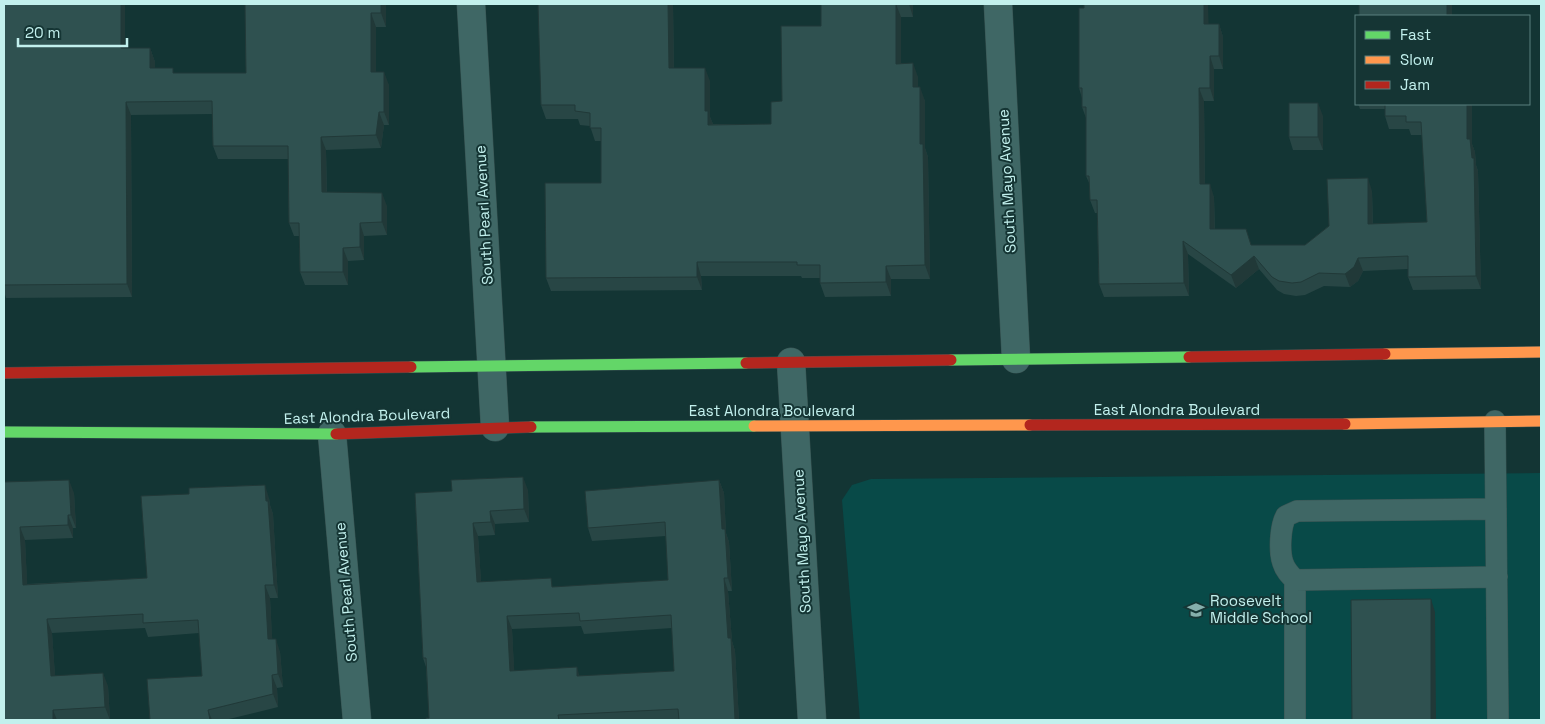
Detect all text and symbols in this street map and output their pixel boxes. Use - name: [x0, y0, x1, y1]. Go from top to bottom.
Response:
- scale bar: [18, 15, 126, 47]
- legend: [1355, 15, 1530, 105]
- text: 20 m: [25, 23, 60, 42]
- text: Fast: [1400, 25, 1431, 44]
- text: Slow: [1400, 50, 1434, 69]
- text: Jam: [1400, 75, 1430, 94]
- street label: South Mayo Avenue: [993, 108, 1020, 253]
- street label: South Pearl Avenue: [470, 145, 497, 285]
- street label: East Alondra Boulevard: [1094, 400, 1260, 419]
- street label: East Alondra Boulevard: [689, 401, 855, 420]
- street label: East Alondra Boulevard: [283, 403, 451, 428]
- street label: South Mayo Avenue: [788, 468, 815, 613]
- street label: South Pearl Avenue: [330, 521, 361, 663]
- place label: Roosevelt Middle School: [1210, 591, 1312, 627]
- school or university icon: Roosevelt Middle School: [1186, 600, 1206, 620]

